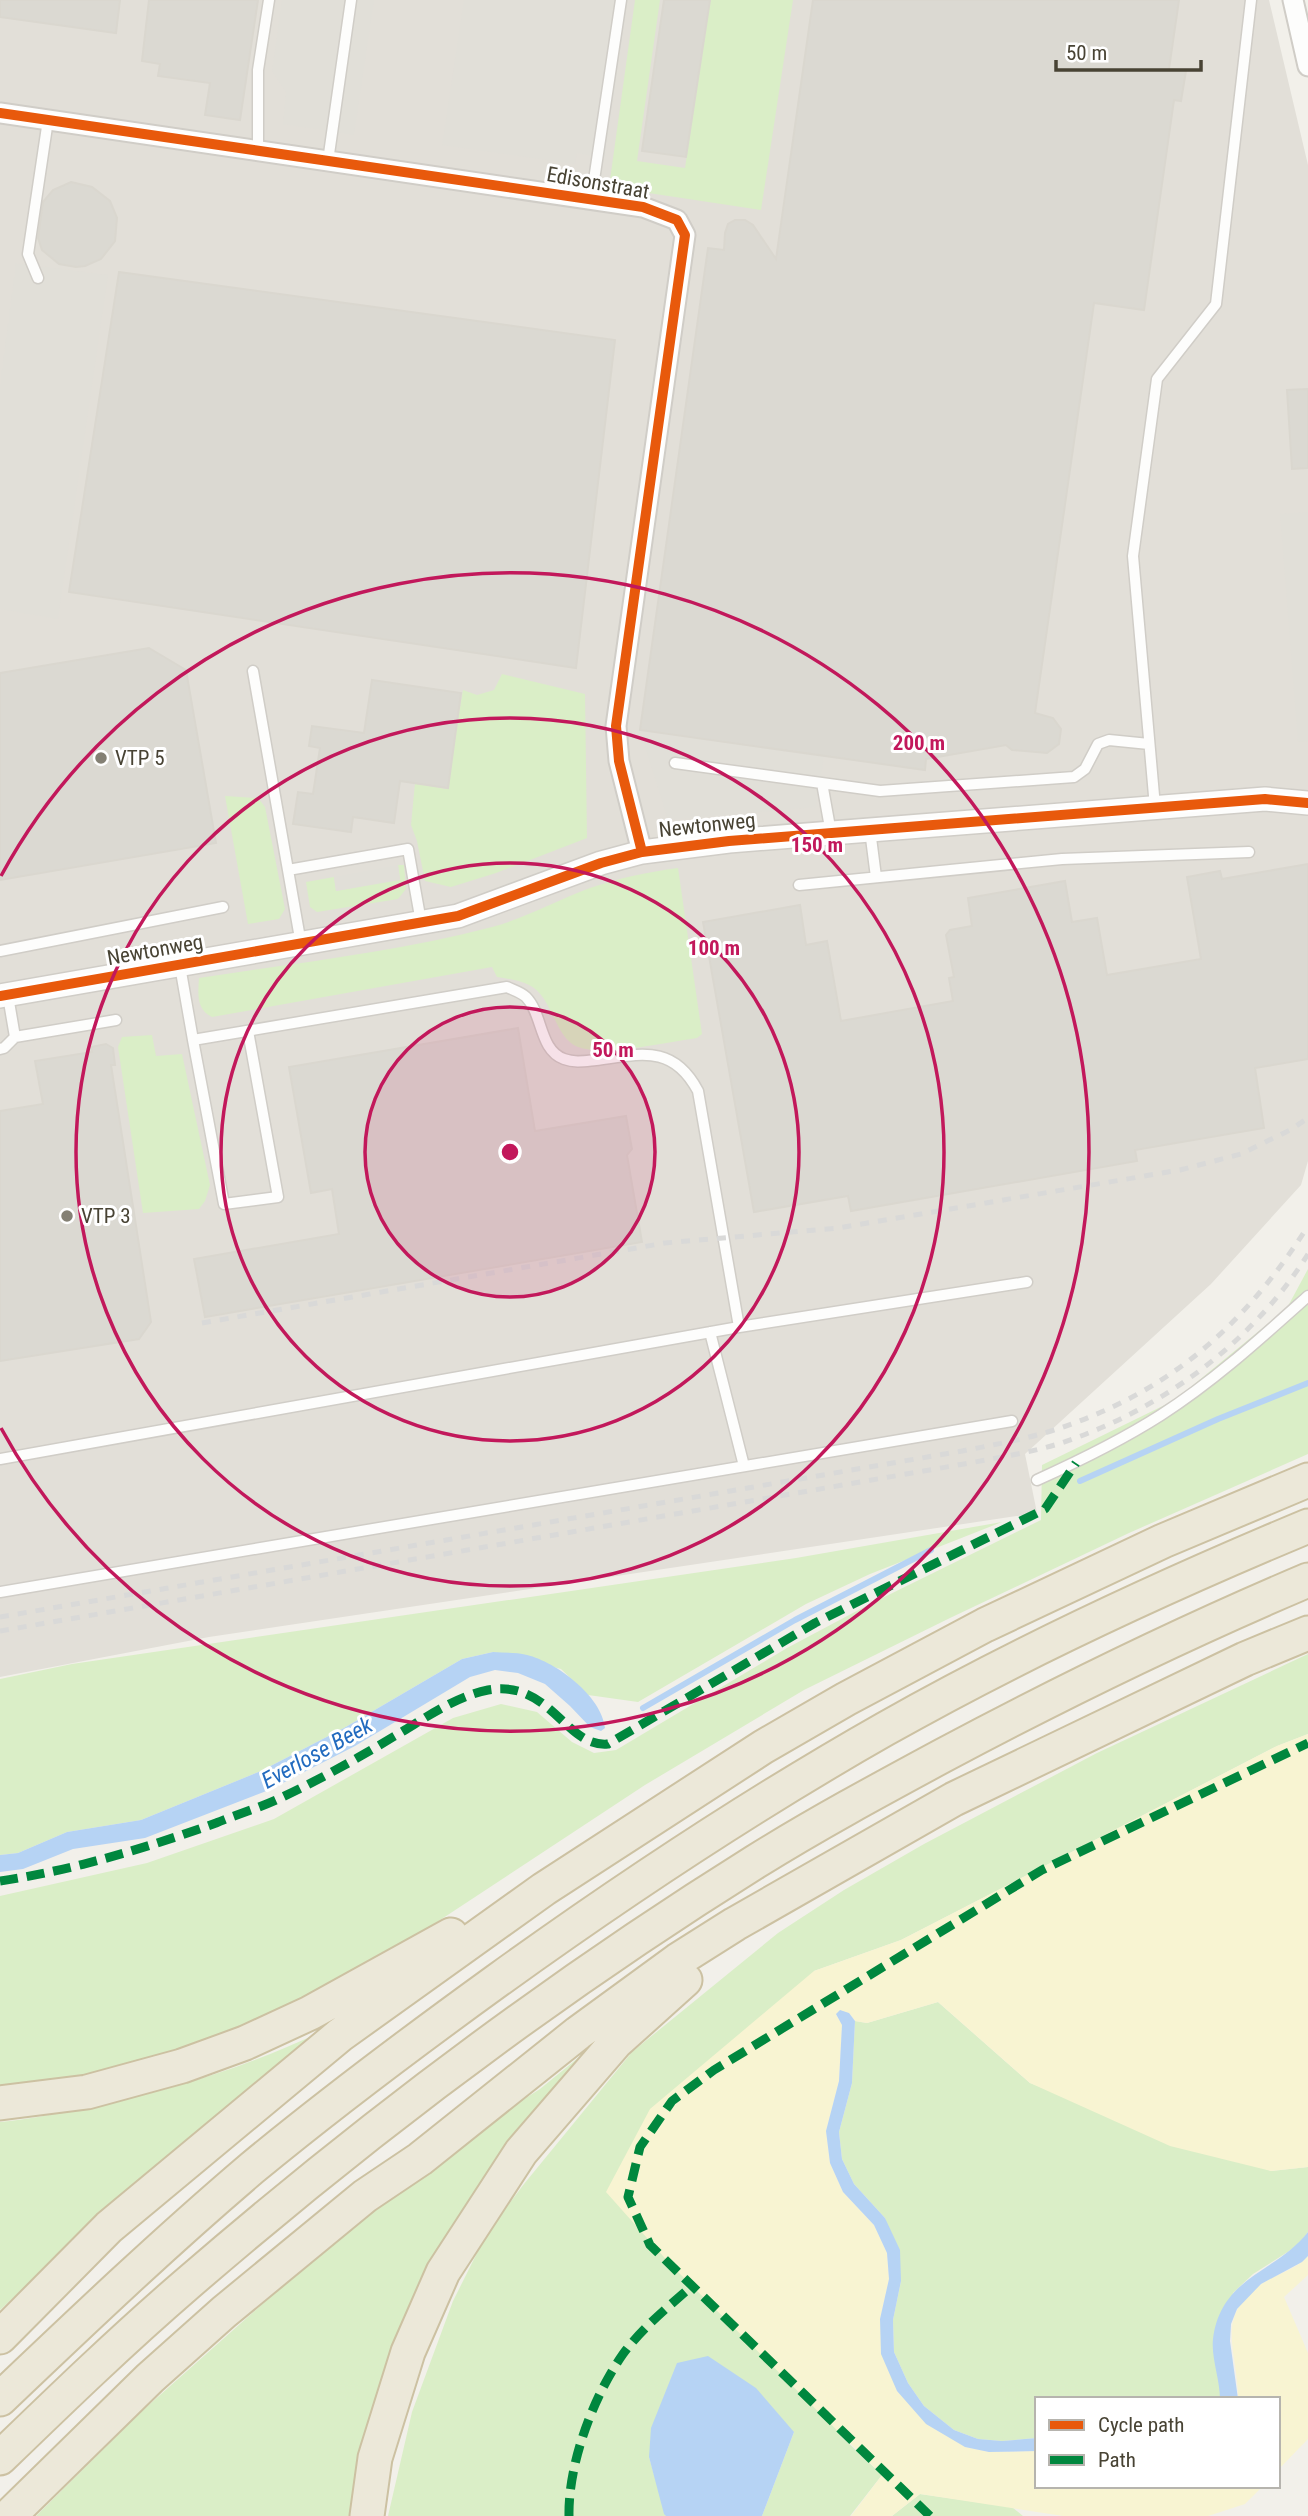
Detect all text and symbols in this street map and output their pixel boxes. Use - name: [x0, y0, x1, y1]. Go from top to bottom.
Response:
- scale bar: [1056, 28, 1201, 72]
- text: 50 m: [1066, 41, 1107, 65]
- street label: Edisonstraat: [545, 162, 651, 204]
- text: 200 m: [893, 731, 945, 755]
- place label: VTP 5: [115, 746, 165, 770]
- marker: VTP 5: [93, 750, 109, 766]
- street label: Newtonweg: [657, 808, 757, 842]
- text: 150 m: [791, 833, 843, 857]
- street label: Newtonweg: [105, 930, 205, 970]
- text: 100 m: [688, 936, 740, 960]
- text: 50 m: [592, 1038, 634, 1062]
- centre of rings: [498, 1140, 522, 1164]
- place label: VTP 3: [81, 1204, 131, 1228]
- marker: VTP 3: [59, 1208, 75, 1224]
- water label: Everlose Beek: [257, 1711, 378, 1795]
- legend: [1035, 2397, 1280, 2488]
- text: Cycle path: [1098, 2413, 1184, 2437]
- text: Path: [1098, 2448, 1136, 2472]

